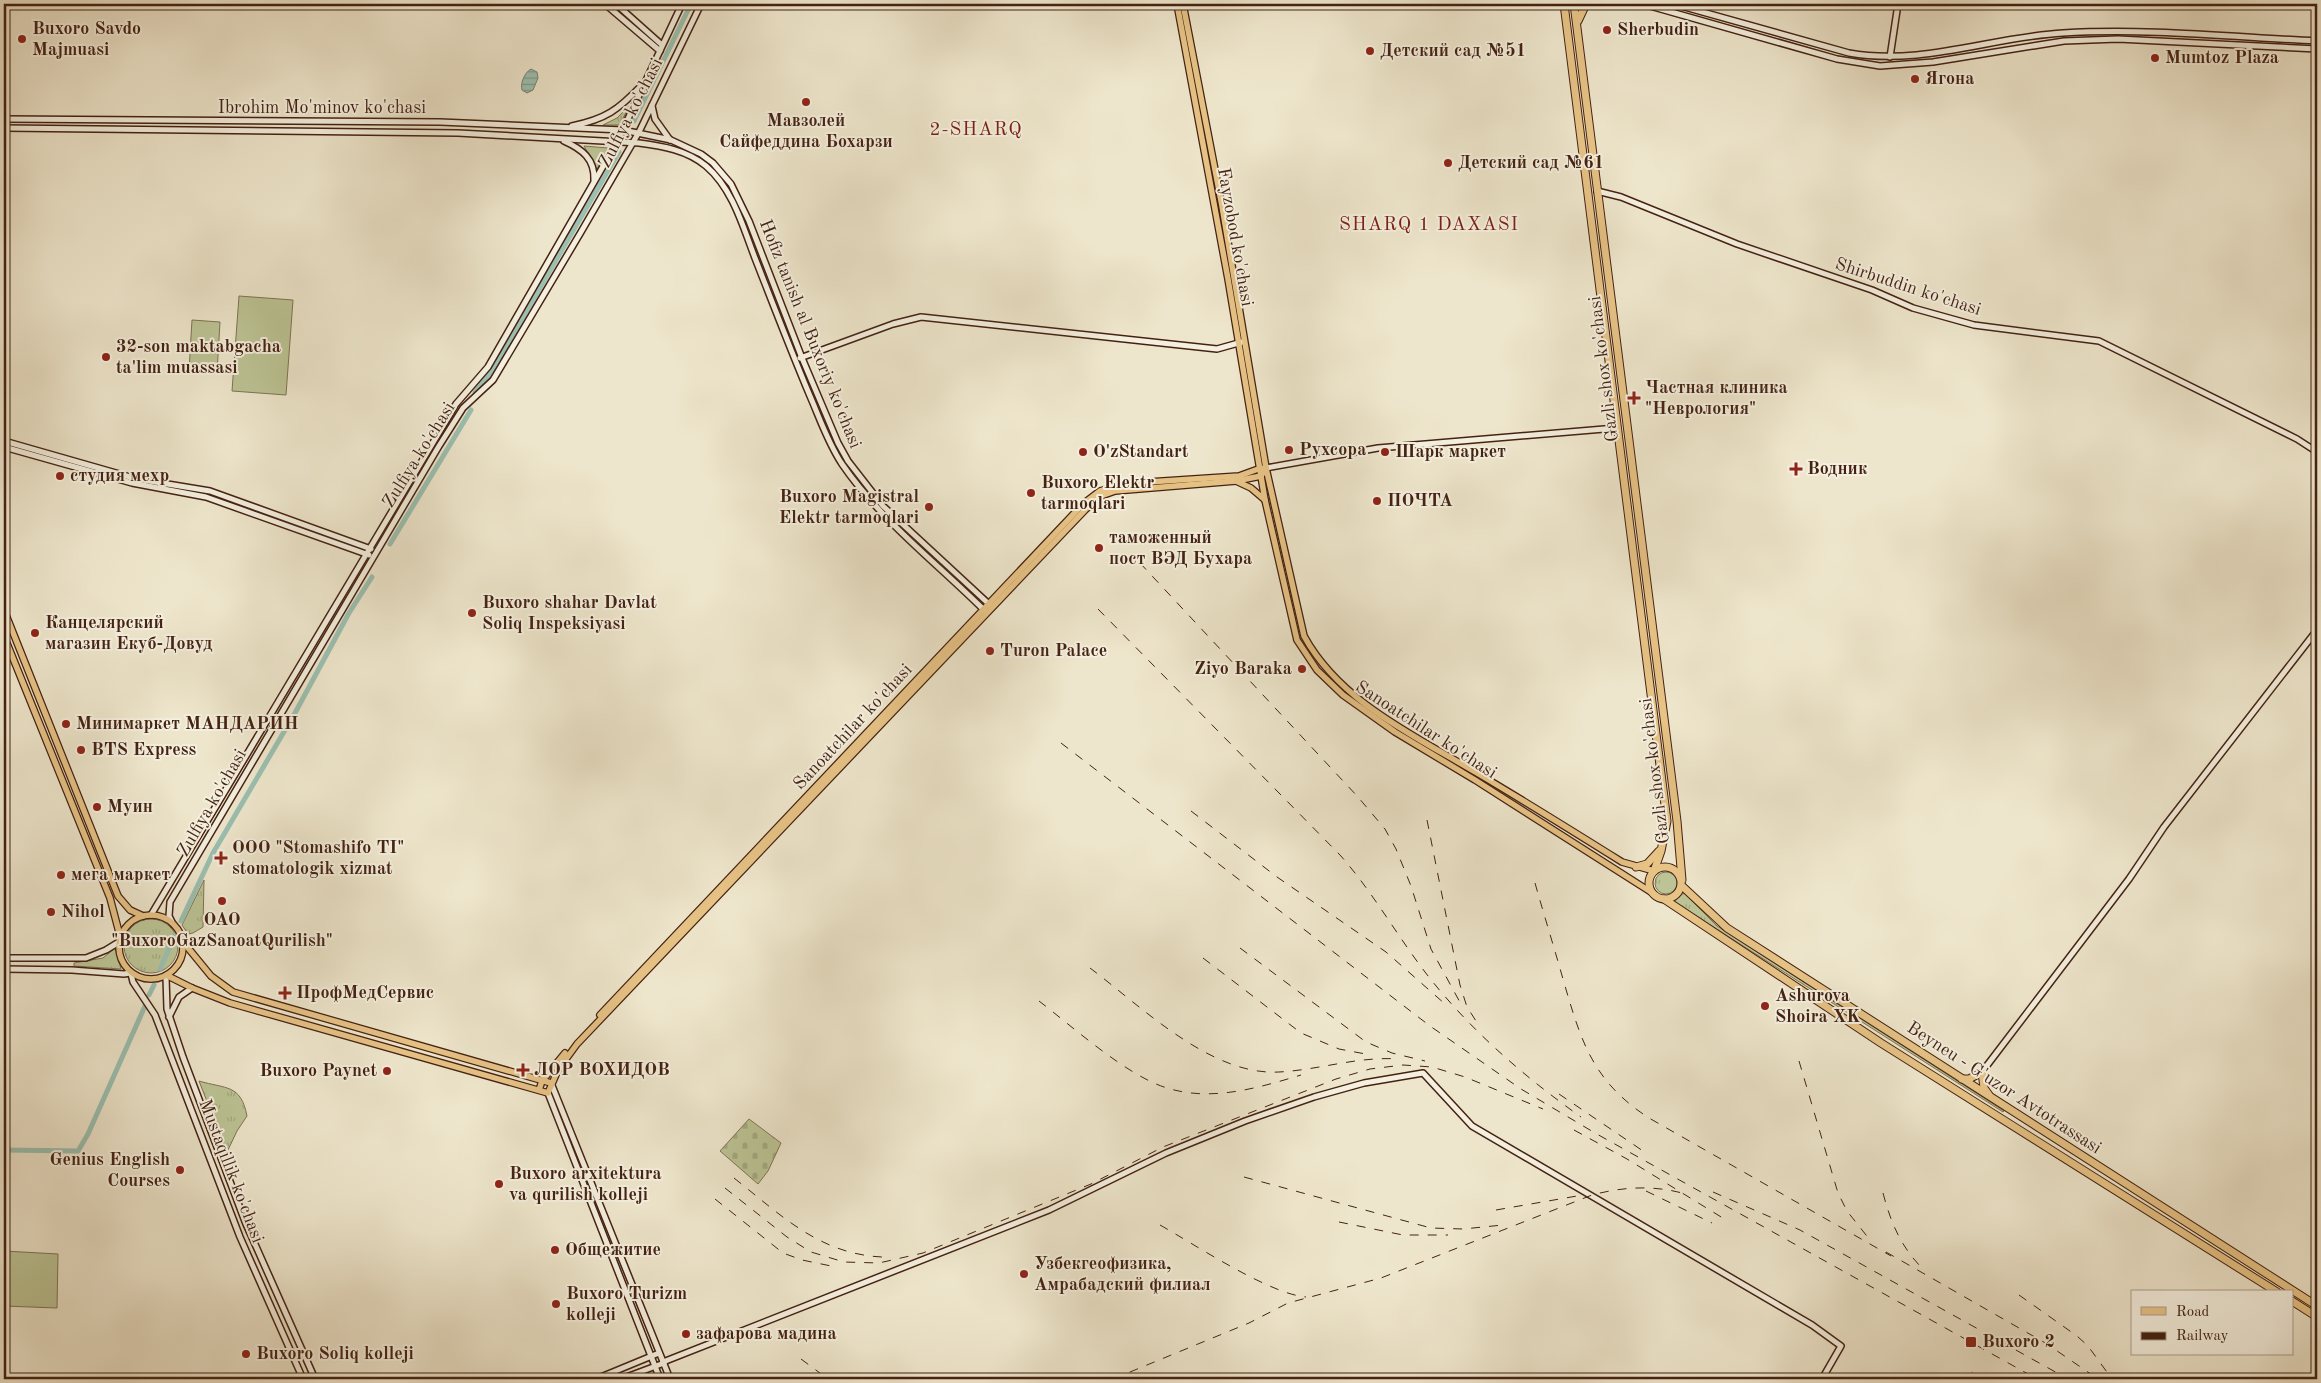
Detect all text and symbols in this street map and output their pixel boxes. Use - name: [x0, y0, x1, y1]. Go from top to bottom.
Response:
- place label: Buxoro Savdo Majmuasi: [32, 20, 141, 59]
- place label: Sherbudin: [1617, 21, 1699, 39]
- marker: Sherbudin: [1601, 24, 1613, 36]
- marker: Buxoro Savdo Majmuasi: [16, 33, 28, 45]
- place label: Детский сад №51: [1380, 42, 1526, 60]
- marker: Детский сад №51: [1364, 45, 1376, 57]
- place label: Mumtoz Plaza: [2165, 49, 2279, 67]
- marker: Mumtoz Plaza: [2149, 52, 2161, 64]
- street label: Zulfiya ko'chasi: [596, 55, 666, 171]
- place label: Ягона: [1925, 70, 1974, 88]
- marker: Ягона: [1909, 73, 1921, 85]
- marker: Мавзолей Сайфеддина Бохарзи: [800, 96, 812, 108]
- street label: Ibrohim Mo'minov ko'chasi: [218, 99, 426, 117]
- place label: Мавзолей Сайфеддина Бохарзи: [719, 112, 893, 152]
- district label: 2-SHARQ: [929, 121, 1023, 140]
- place label: Детский сад №61: [1458, 154, 1604, 172]
- marker: Детский сад №61: [1442, 157, 1454, 169]
- street label: Fayzobod ko'chasi: [1214, 166, 1256, 308]
- district label: SHARQ 1 DAXASI: [1339, 216, 1519, 235]
- street label: Hofiz tanish al Buxoriy ko'chasi: [756, 217, 864, 451]
- street label: Shirbuddin ko'chasi: [1833, 255, 1983, 319]
- street label: Gazli shox ko'chasi: [1586, 295, 1622, 443]
- place label: 32-son maktabgacha ta'lim muassasi: [116, 338, 281, 377]
- marker: 32-son maktabgacha ta'lim muassasi: [100, 351, 112, 363]
- place label: Частная клиника "Неврология": [1645, 379, 1788, 418]
- marker: Частная клиника "Неврология": [1627, 391, 1641, 405]
- street label: Zulfiya ko'chasi: [379, 399, 459, 511]
- place label: Рухсора: [1299, 441, 1366, 459]
- place label: O'zStandart: [1093, 443, 1189, 461]
- place label: Шарк маркет: [1395, 443, 1506, 461]
- marker: Рухсора: [1283, 444, 1295, 456]
- marker: O'zStandart: [1077, 446, 1089, 458]
- marker: Шарк маркет: [1379, 446, 1391, 458]
- place label: Водник: [1807, 460, 1868, 478]
- marker: Водник: [1789, 462, 1803, 476]
- place label: студия мехр: [70, 467, 169, 485]
- marker: студия мехр: [54, 470, 66, 482]
- place label: Buxoro Elektr tarmoqlari: [1041, 474, 1155, 513]
- marker: Buxoro Elektr tarmoqlari: [1025, 487, 1037, 499]
- place label: Buxoro Magistral Elektr tarmoqlari: [779, 488, 919, 527]
- place label: ПОЧТА: [1387, 492, 1453, 510]
- marker: ПОЧТА: [1371, 495, 1383, 507]
- marker: Buxoro Magistral Elektr tarmoqlari: [923, 501, 935, 513]
- place label: таможенный пост ВЭД Бухара: [1109, 529, 1252, 568]
- marker: таможенный пост ВЭД Бухара: [1093, 542, 1105, 554]
- place label: Buxoro shahar Davlat Soliq Inspeksiyasi: [482, 594, 657, 633]
- marker: Buxoro shahar Davlat Soliq Inspeksiyasi: [466, 607, 478, 619]
- place label: Канцелярский магазин Екуб-Довуд: [45, 614, 213, 653]
- marker: Канцелярский магазин Екуб-Довуд: [29, 627, 41, 639]
- place label: Turon Palace: [1000, 642, 1107, 660]
- marker: Turon Palace: [984, 645, 996, 657]
- place label: Ziyo Baraka: [1194, 660, 1292, 678]
- street label: Sanoatchilar ko'chasi: [790, 661, 916, 793]
- marker: Ziyo Baraka: [1296, 663, 1308, 675]
- street label: Sanoatchilar ko'chasi: [1352, 678, 1500, 782]
- street label: Gazli shox ko'chasi: [1637, 697, 1673, 845]
- place label: Минимаркет МАНДАРИН: [76, 715, 299, 733]
- marker: Минимаркет МАНДАРИН: [60, 718, 72, 730]
- place label: BTS Express: [91, 741, 196, 759]
- marker: BTS Express: [75, 744, 87, 756]
- street label: Zulfiya ko'chasi: [174, 746, 250, 860]
- place label: Муин: [107, 798, 153, 816]
- marker: Муин: [91, 801, 103, 813]
- place label: OOO "Stomashifo TI" stomatologik xizmat: [232, 839, 404, 878]
- marker: OOO "Stomashifo TI" stomatologik xizmat: [214, 851, 228, 865]
- place label: мега маркет: [71, 866, 171, 884]
- marker: мега маркет: [55, 869, 67, 881]
- marker: ОАО "BuxoroGazSanoatQurilish": [216, 895, 228, 907]
- place label: Nihol: [61, 903, 105, 921]
- marker: Nihol: [45, 906, 57, 918]
- place label: ОАО "BuxoroGazSanoatQurilish": [111, 911, 333, 950]
- place label: ПрофМедСервис: [296, 984, 434, 1003]
- marker: ПрофМедСервис: [278, 986, 292, 1000]
- place label: Ashurova Shoira XK: [1775, 987, 1860, 1026]
- marker: Ashurova Shoira XK: [1759, 1000, 1771, 1012]
- street label: Beyneu - G'uzor Avtotrassasi: [1904, 1018, 2105, 1158]
- place label: ЛОР ВОХИДОВ: [534, 1061, 670, 1079]
- place label: Buxoro Paynet: [260, 1062, 377, 1080]
- marker: ЛОР ВОХИДОВ: [516, 1063, 530, 1077]
- marker: Buxoro Paynet: [381, 1065, 393, 1077]
- street label: Mustaqillik ko'chasi: [195, 1097, 267, 1245]
- place label: Genius English Courses: [49, 1151, 170, 1190]
- marker: Genius English Courses: [174, 1164, 186, 1176]
- place label: Buxoro arxitektura va qurilish kolleji: [509, 1165, 662, 1204]
- marker: Buxoro arxitektura va qurilish kolleji: [493, 1178, 505, 1190]
- place label: Общежитие: [565, 1241, 661, 1259]
- marker: Общежитие: [549, 1244, 561, 1256]
- place label: Узбекгеофизика, Амрабадский филиал: [1034, 1255, 1211, 1295]
- marker: Узбекгеофизика, Амрабадский филиал: [1018, 1268, 1030, 1280]
- place label: Buxoro Turizm kolleji: [566, 1285, 687, 1324]
- legend: [2131, 1290, 2294, 1356]
- marker: Buxoro Turizm kolleji: [550, 1298, 562, 1310]
- text: Road: [2176, 1305, 2210, 1320]
- place label: зафарова мадина: [696, 1325, 837, 1344]
- marker: зафарова мадина: [680, 1328, 692, 1340]
- text: Railway: [2176, 1329, 2229, 1344]
- place label: Buxoro 2: [1982, 1333, 2055, 1351]
- marker: Buxoro 2: [1964, 1335, 1978, 1349]
- place label: Buxoro Soliq kolleji: [256, 1345, 414, 1363]
- marker: Buxoro Soliq kolleji: [240, 1348, 252, 1360]

